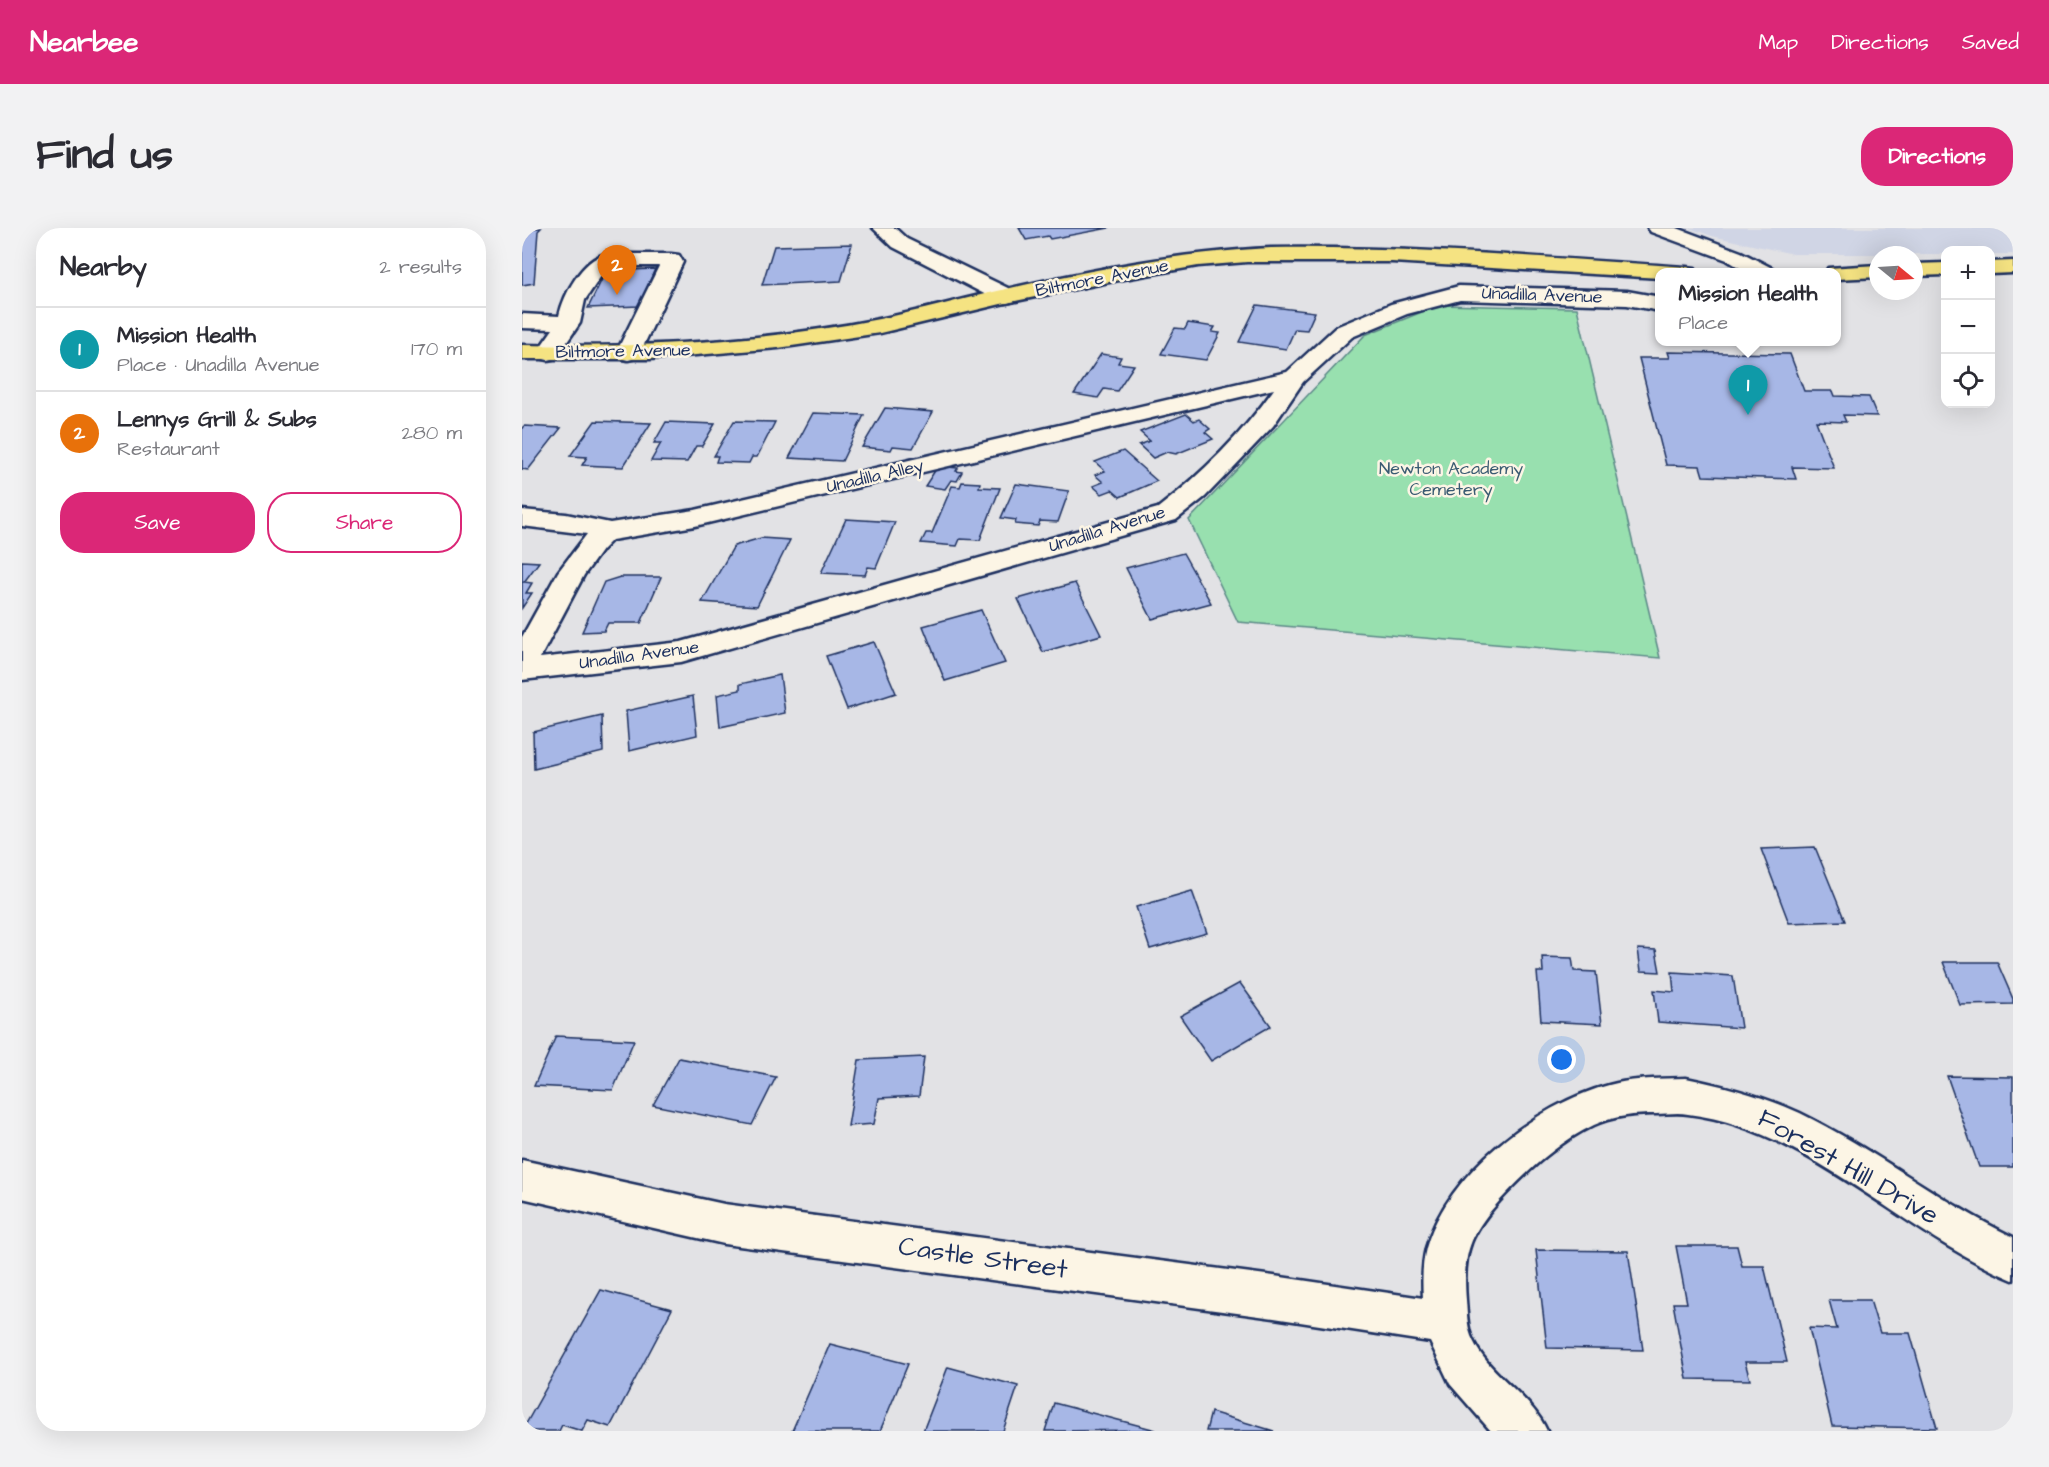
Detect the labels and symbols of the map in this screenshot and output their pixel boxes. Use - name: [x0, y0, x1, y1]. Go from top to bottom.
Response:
- pin: 2: [598, 245, 637, 295]
- north arrow: [1869, 246, 1923, 300]
- street label: Biltmore Avenue: [1033, 253, 1171, 303]
- street label: Unadilla Avenue: [1481, 280, 1603, 310]
- street label: Biltmore Avenue: [555, 337, 691, 365]
- pin: 1: [1728, 366, 1768, 415]
- street label: Unadilla Alley: [824, 453, 926, 500]
- park label: Newton Academy Cemetery: [1379, 456, 1523, 503]
- street label: Unadilla Avenue: [1046, 499, 1169, 559]
- street label: Unadilla Avenue: [577, 634, 701, 676]
- your location: [1547, 1045, 1576, 1074]
- street label: Forest Hill Drive: [1750, 1100, 1946, 1234]
- street label: Castle Street: [896, 1227, 1070, 1289]

